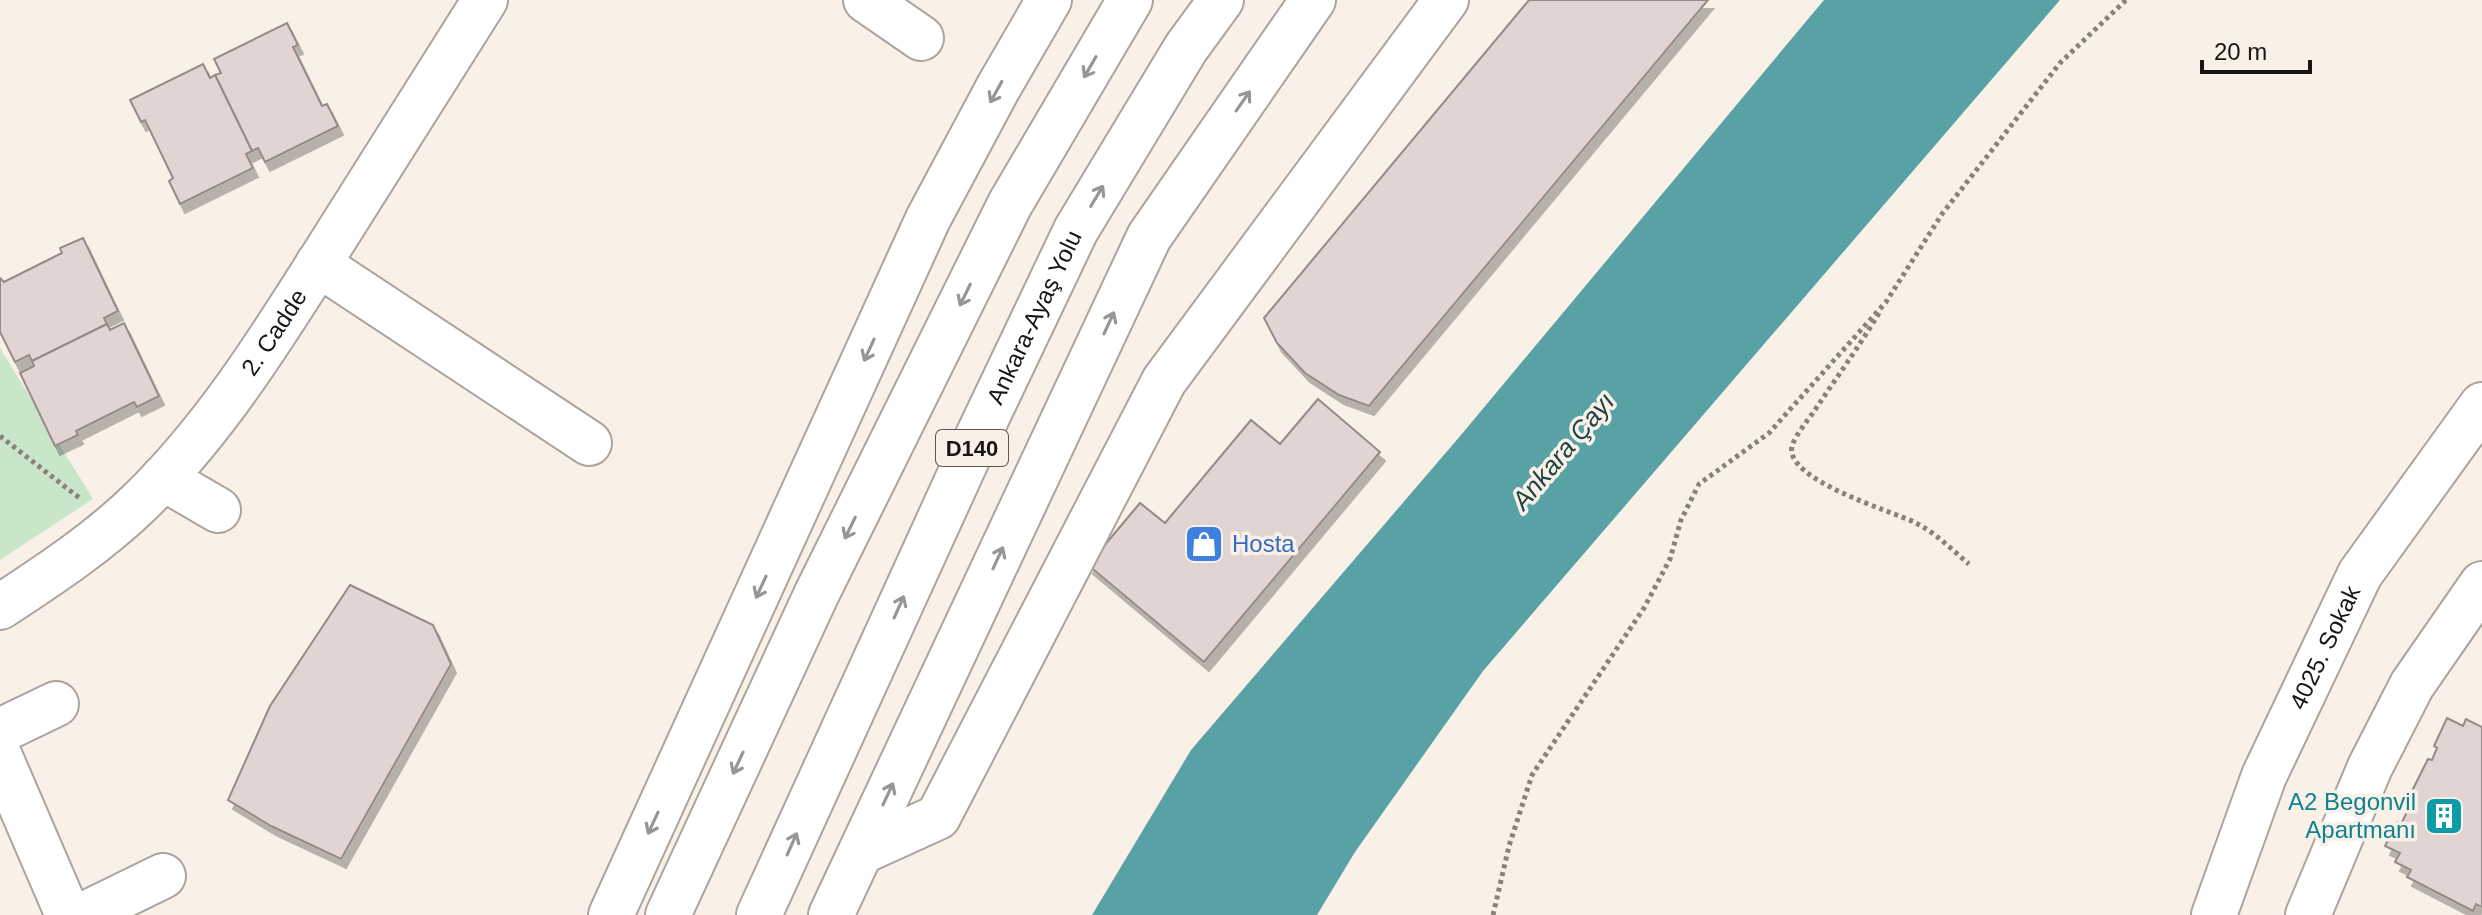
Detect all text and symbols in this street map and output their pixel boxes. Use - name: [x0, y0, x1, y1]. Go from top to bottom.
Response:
- scale bar: [2202, 24, 2310, 74]
- text: 20 m: [2214, 38, 2267, 65]
- one-way arrow: [1082, 55, 1098, 78]
- one-way arrow: [988, 80, 1004, 103]
- one-way arrow: [1235, 91, 1251, 113]
- one-way arrow: [1089, 185, 1105, 208]
- street label: Ankara-Ayaş Yolu: [981, 226, 1087, 408]
- one-way arrow: [957, 282, 972, 306]
- street label: 2. Cadde: [236, 284, 312, 380]
- one-way arrow: [1102, 311, 1117, 335]
- one-way arrow: [860, 337, 875, 362]
- water label: Ankara Çayı: [1504, 387, 1620, 517]
- road number: D140: [936, 430, 1008, 466]
- one-way arrow: [841, 515, 857, 539]
- shop icon: Hosta: [1183, 523, 1225, 565]
- place label: Hosta: [1232, 530, 1295, 557]
- one-way arrow: [991, 547, 1006, 571]
- one-way arrow: [753, 575, 768, 599]
- street label: 4025. Sokak: [2284, 580, 2366, 713]
- one-way arrow: [893, 596, 908, 620]
- one-way arrow: [730, 750, 745, 774]
- one-way arrow: [881, 782, 896, 806]
- place label: A2 Begonvil Apartmanı: [2288, 788, 2416, 843]
- building icon: A2 Begonvil Apartmanı: [2423, 795, 2465, 837]
- one-way arrow: [645, 811, 660, 835]
- one-way arrow: [785, 832, 800, 856]

